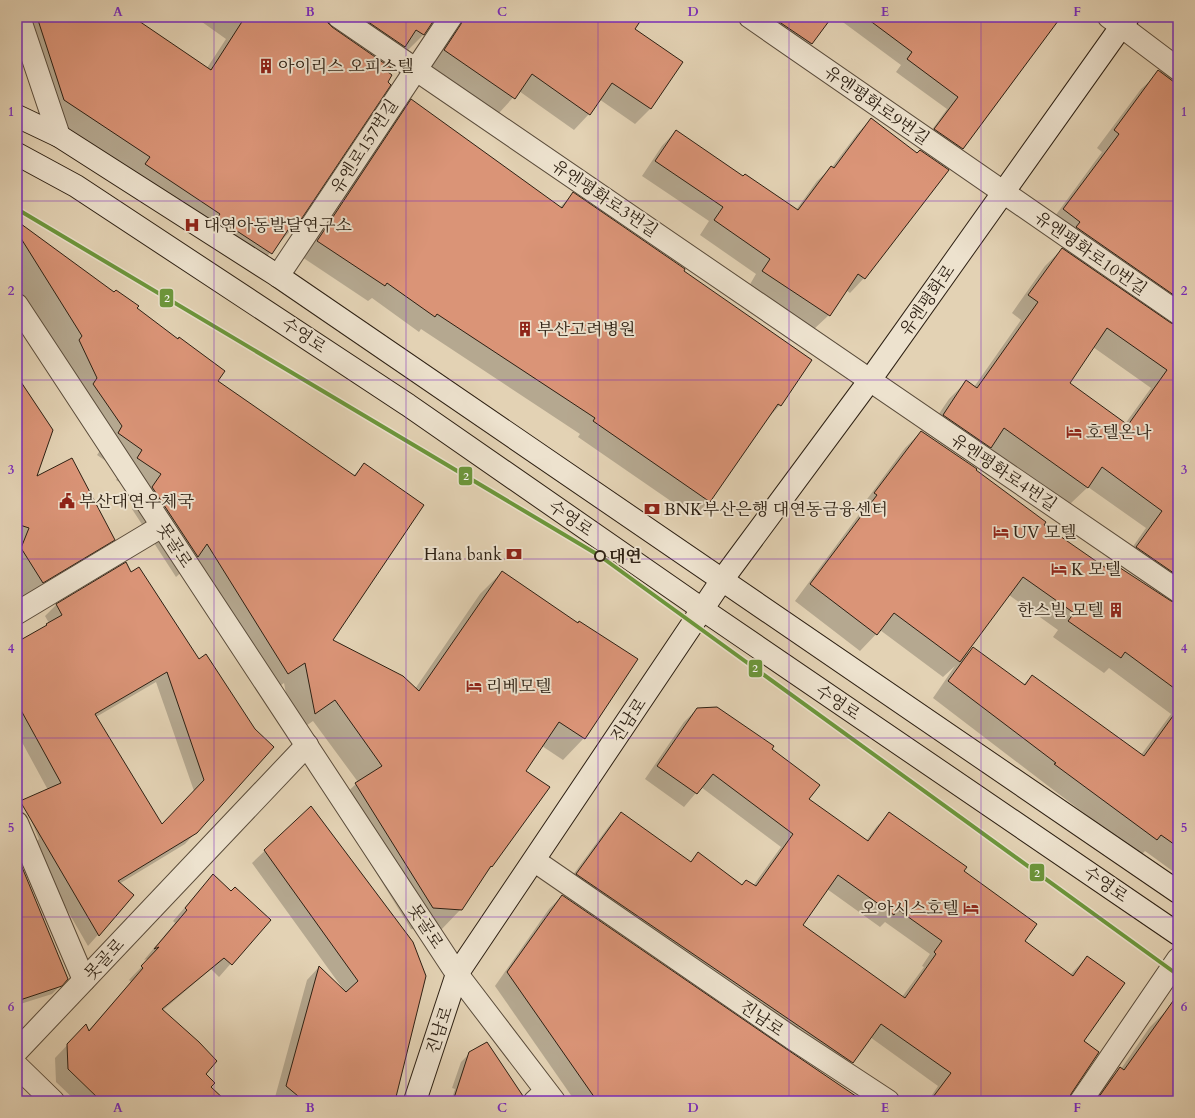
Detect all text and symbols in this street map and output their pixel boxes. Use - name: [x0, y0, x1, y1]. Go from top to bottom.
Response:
- text: A: [113, 3, 123, 21]
- text: B: [305, 3, 315, 21]
- text: C: [497, 3, 507, 21]
- text: D: [687, 3, 699, 21]
- text: E: [881, 3, 889, 21]
- text: F: [1073, 3, 1081, 21]
- place label: 아이리스 오피스텔: [278, 55, 414, 78]
- building icon: 아이리스 오피스텔: [257, 57, 275, 75]
- street label: 유엔평화로9번길: [819, 61, 934, 150]
- street label: 유엔로157번길: [325, 95, 404, 198]
- text: 1: [8, 103, 14, 121]
- text: 1: [1181, 103, 1187, 121]
- street label: 유엔평화로3번길: [547, 154, 662, 243]
- street label: 유엔평화로10번길: [1030, 206, 1152, 301]
- place label: 대연아동발달연구소: [204, 214, 352, 237]
- hospital icon: 대연아동발달연구소: [183, 216, 201, 234]
- street label: 유엔평화로: [894, 260, 961, 341]
- text: 2: [8, 282, 15, 300]
- text: 2: [1181, 282, 1188, 300]
- line badge: 2: [159, 288, 174, 308]
- text: 2: [164, 291, 170, 306]
- street label: 수영로: [277, 312, 331, 359]
- place label: 부산고려병원: [537, 318, 636, 341]
- building icon: 부산고려병원: [516, 320, 534, 338]
- place label: 호텔온나: [1086, 421, 1152, 444]
- hotel icon: 호텔온나: [1065, 423, 1083, 441]
- street label: 유엔평화로4번길: [946, 428, 1061, 517]
- text: 3: [8, 461, 15, 479]
- text: 3: [1181, 461, 1188, 479]
- line badge: 2: [458, 466, 473, 486]
- text: 2: [463, 469, 469, 484]
- place label: 부산대연우체국: [79, 490, 195, 513]
- public building icon: 부산대연우체국: [58, 492, 76, 510]
- street label: 수영로: [544, 495, 598, 542]
- place label: BNK부산은행 대연동금융센터: [664, 498, 888, 521]
- bank icon: BNK부산은행 대연동금융센터: [643, 500, 661, 518]
- street label: 못골로: [152, 518, 198, 573]
- place label: UV 모텔: [1013, 521, 1077, 544]
- hotel icon: UV 모텔: [992, 523, 1010, 541]
- place label: Hana bank: [424, 543, 503, 566]
- bank icon: Hana bank: [505, 545, 523, 563]
- place label: 대연: [609, 545, 642, 568]
- marker: 대연: [594, 550, 606, 562]
- place label: K 모텔: [1071, 558, 1121, 581]
- hotel icon: K 모텔: [1050, 560, 1068, 578]
- place label: 한스빌 모텔: [1017, 599, 1104, 622]
- building icon: 한스빌 모텔: [1107, 601, 1125, 619]
- text: 4: [8, 640, 15, 658]
- text: 4: [1181, 640, 1188, 658]
- line badge: 2: [748, 659, 763, 678]
- text: 2: [752, 661, 758, 676]
- place label: 리베모텔: [486, 675, 552, 698]
- hotel icon: 리베모텔: [465, 677, 483, 695]
- street label: 수영로: [811, 679, 865, 726]
- street label: 진남로: [605, 693, 652, 747]
- text: 5: [8, 819, 14, 837]
- text: 5: [1181, 819, 1187, 837]
- street label: 수영로: [1079, 861, 1133, 908]
- line badge: 2: [1029, 863, 1045, 882]
- text: 2: [1034, 866, 1040, 881]
- place label: 오아시스호텔: [860, 897, 959, 920]
- street label: 못골로: [403, 899, 449, 954]
- hotel icon: 오아시스호텔: [962, 899, 980, 917]
- street label: 못골로: [79, 933, 130, 985]
- street label: 진남로: [735, 995, 789, 1042]
- text: 6: [8, 998, 15, 1016]
- text: 6: [1181, 998, 1188, 1016]
- street label: 진남로: [421, 1003, 459, 1057]
- text: A: [113, 1099, 123, 1117]
- text: B: [305, 1099, 315, 1117]
- text: C: [497, 1099, 507, 1117]
- text: D: [687, 1099, 699, 1117]
- text: E: [881, 1099, 889, 1117]
- text: F: [1073, 1099, 1081, 1117]

